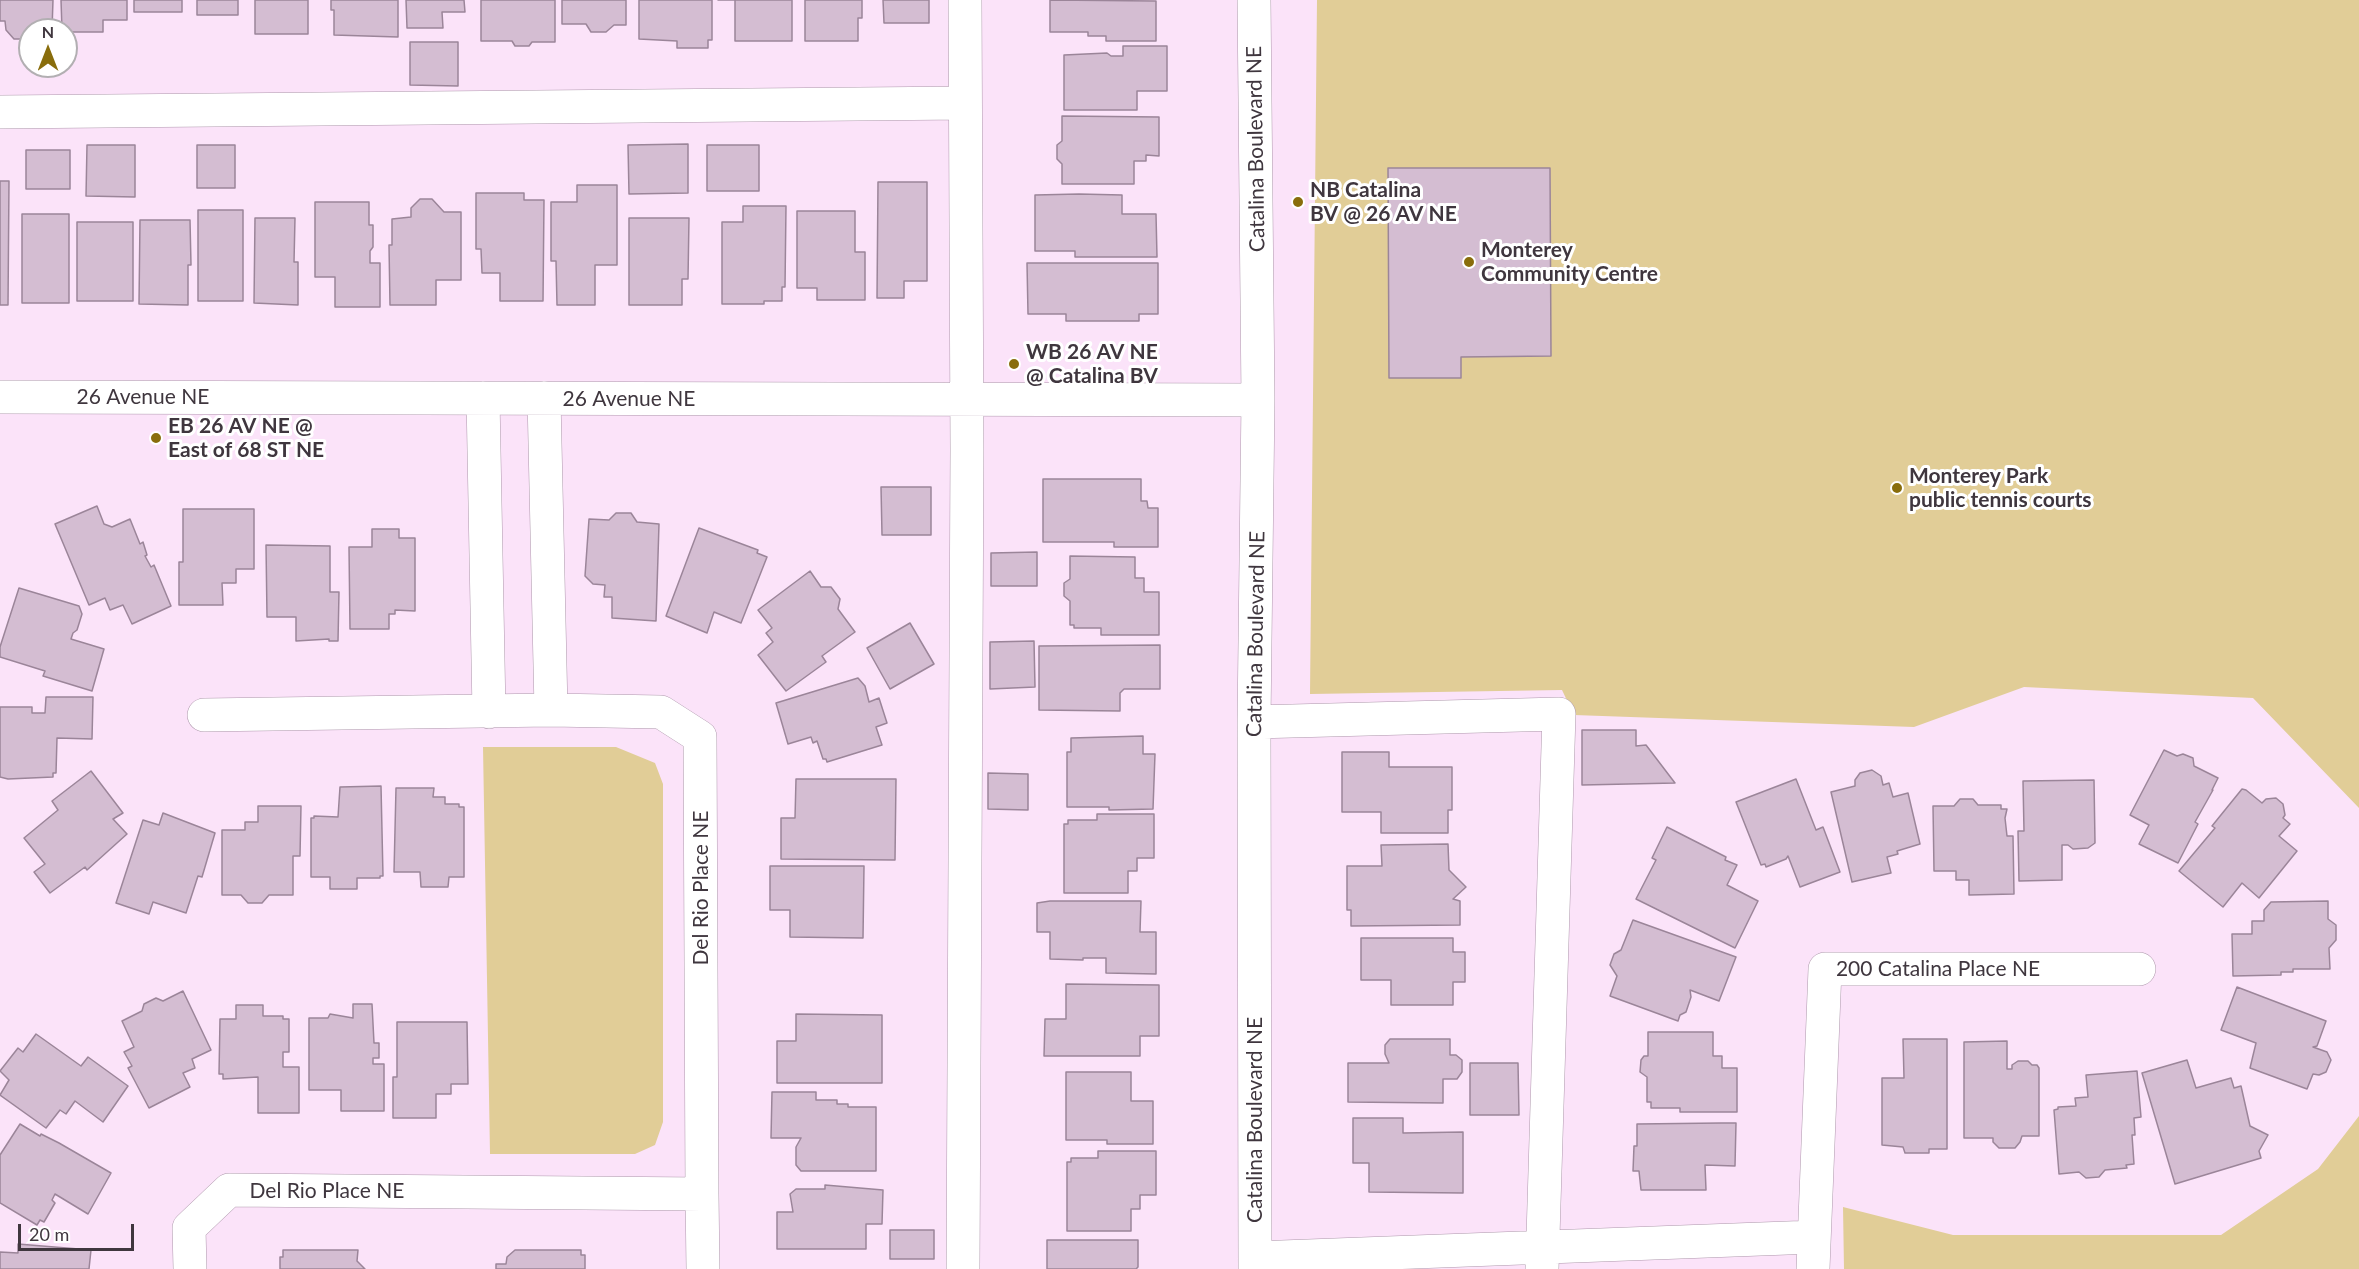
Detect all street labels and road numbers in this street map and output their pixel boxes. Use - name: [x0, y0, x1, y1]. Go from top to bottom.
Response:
- street label: Catalina Boulevard NE: [1242, 46, 1270, 252]
- street label: 26 Avenue NE: [77, 384, 209, 410]
- street label: 26 Avenue NE: [563, 386, 695, 412]
- street label: Catalina Boulevard NE: [1242, 531, 1270, 737]
- street label: Del Rio Place NE: [688, 811, 714, 965]
- street label: 200 Catalina Place NE: [1836, 956, 2040, 982]
- street label: Catalina Boulevard NE: [1242, 1017, 1268, 1223]
- street label: Del Rio Place NE: [250, 1178, 404, 1204]

